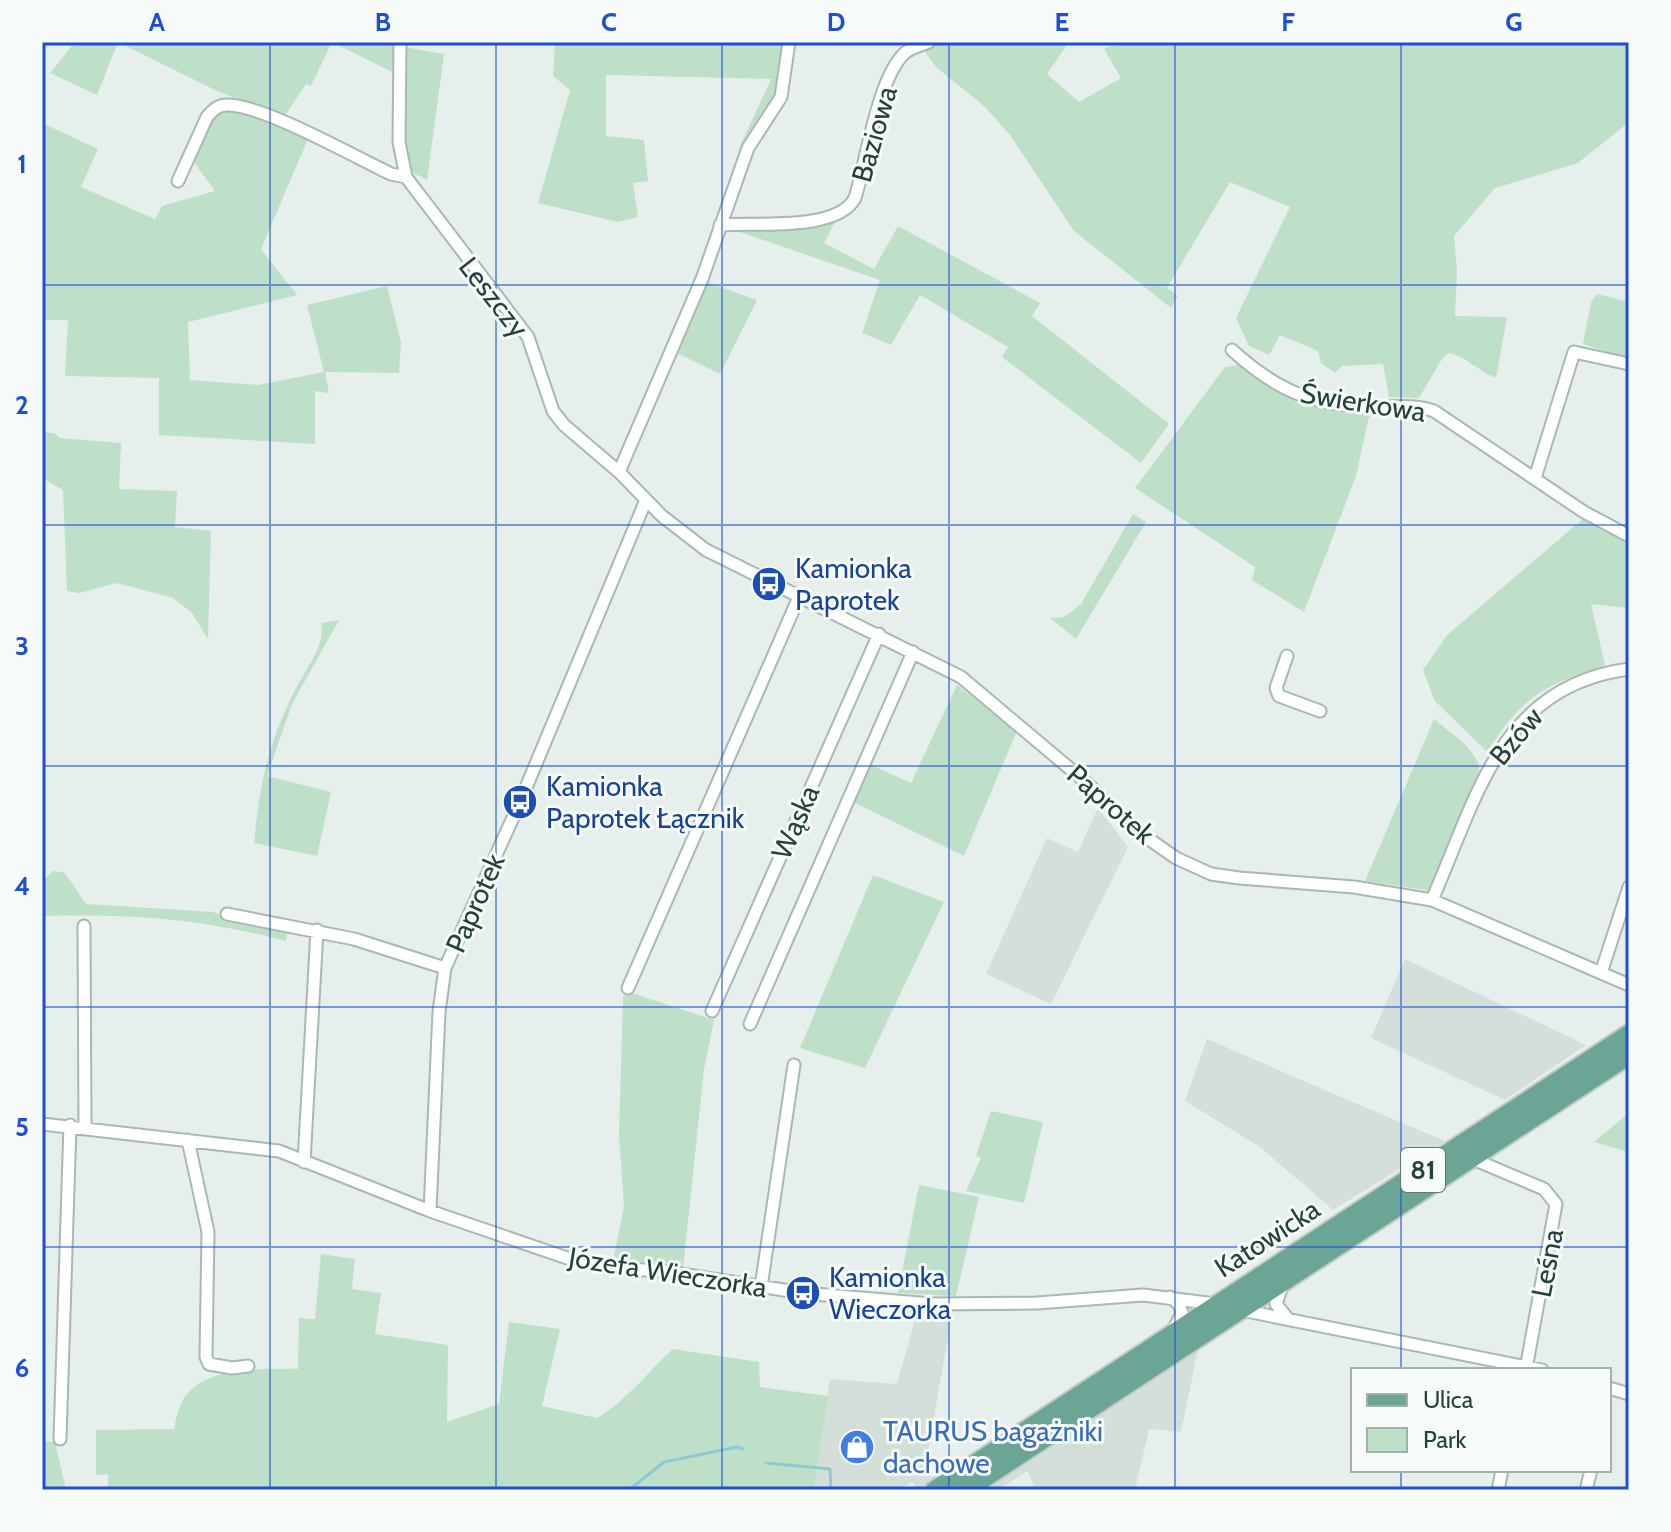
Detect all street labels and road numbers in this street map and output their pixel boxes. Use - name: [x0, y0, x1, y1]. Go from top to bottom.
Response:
- street label: Baziowa: [844, 82, 904, 186]
- street label: Leszczy: [452, 250, 536, 344]
- street label: Świerkowa: [1298, 375, 1429, 429]
- street label: Bzów: [1482, 700, 1550, 772]
- street label: Paprotek: [1060, 757, 1162, 851]
- street label: Wąska: [764, 779, 826, 864]
- street label: Paprotek: [438, 848, 512, 958]
- road number: 81: [1401, 1148, 1445, 1192]
- street label: Katowicka: [1208, 1191, 1326, 1284]
- street label: Leśna: [1524, 1225, 1570, 1300]
- street label: Józefa Wieczorka: [565, 1239, 770, 1305]

